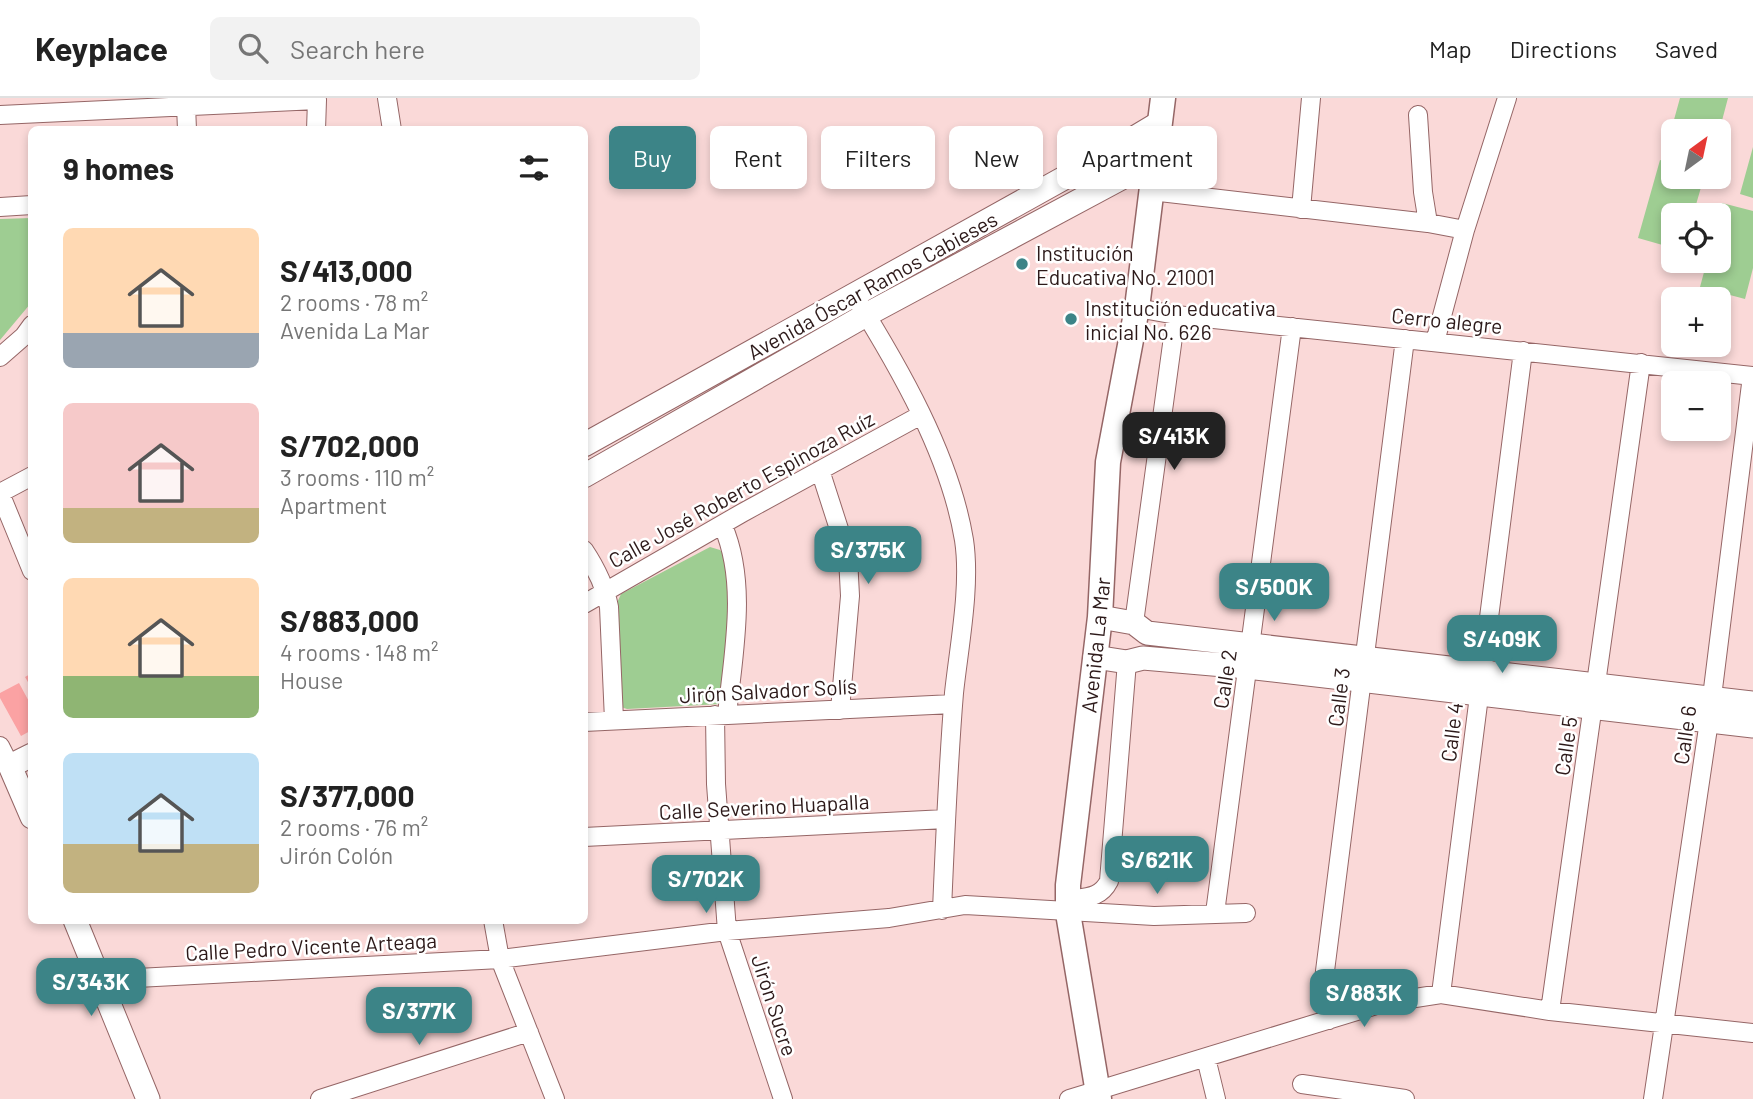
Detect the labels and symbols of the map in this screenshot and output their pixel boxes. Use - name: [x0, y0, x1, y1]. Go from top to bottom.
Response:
- north arrow: [1661, 119, 1731, 189]
- street label: Avenida Óscar Ramos Cabieses: [743, 206, 1001, 364]
- place label: Institución Educativa No. 21001: [1036, 240, 1215, 289]
- marker: Institución Educativa No. 21001: [1014, 256, 1030, 272]
- place label: Institución educativa inicial No. 626: [1085, 295, 1276, 344]
- street label: Cerro alegre: [1390, 302, 1504, 338]
- marker: Institución educativa inicial No. 626: [1063, 311, 1079, 327]
- street label: Calle José Roberto Espinoza Ruíz: [604, 405, 878, 573]
- pin: S/413K: [1117, 412, 1231, 472]
- pin: S/375K: [811, 526, 925, 586]
- pin: S/500K: [1217, 564, 1331, 623]
- street label: Avenida La Mar: [1075, 576, 1115, 714]
- pin: S/409K: [1445, 616, 1559, 675]
- street label: Calle 2: [1207, 648, 1241, 710]
- street label: Calle 3: [1322, 666, 1354, 728]
- street label: Jirón Salvador Solís: [679, 673, 857, 707]
- street label: Calle 4: [1435, 701, 1467, 763]
- street label: Calle 6: [1668, 704, 1700, 766]
- street label: Calle 5: [1549, 715, 1581, 777]
- street label: Calle Severino Huapalla: [658, 788, 870, 824]
- pin: S/621K: [1100, 836, 1214, 896]
- pin: S/702K: [649, 856, 763, 915]
- street label: Calle Pedro Vicente Arteaga: [185, 927, 437, 965]
- street label: Jirón Sucre: [747, 951, 803, 1059]
- pin: S/343K: [34, 958, 148, 1018]
- pin: S/883K: [1307, 970, 1421, 1029]
- pin: S/377K: [362, 988, 476, 1047]

